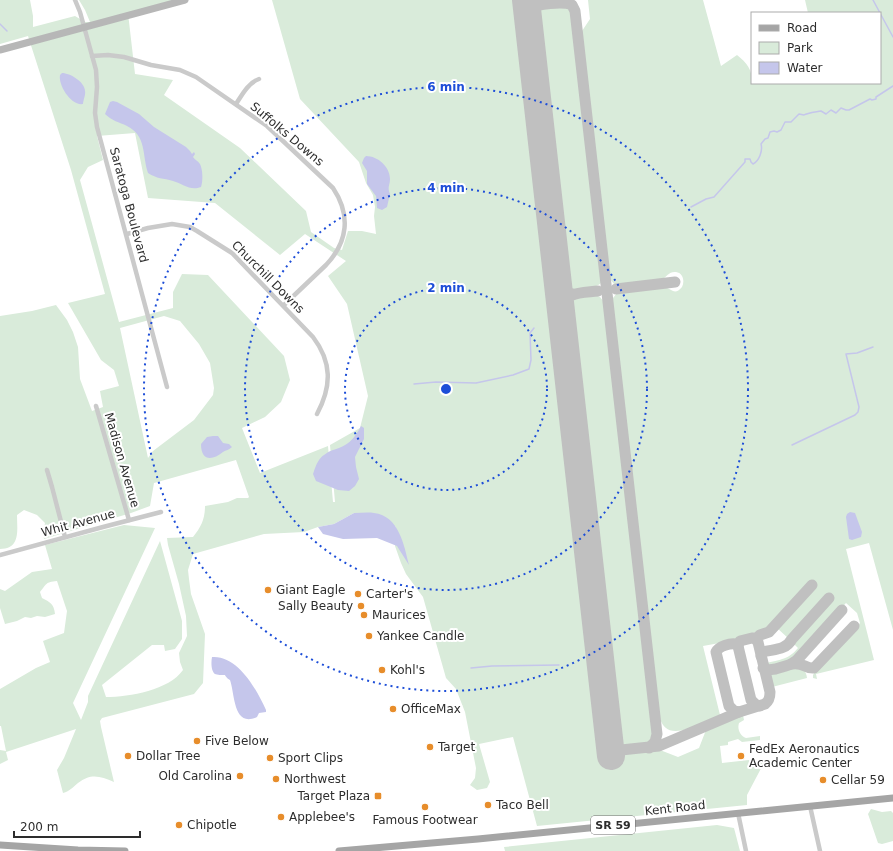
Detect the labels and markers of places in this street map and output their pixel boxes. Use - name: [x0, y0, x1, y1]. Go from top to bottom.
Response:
- centre of rings: [439, 382, 453, 396]
- place label: Giant Eagle: [276, 583, 345, 597]
- marker: Giant Eagle: [263, 585, 273, 595]
- place label: Carter's: [366, 587, 413, 601]
- marker: Carter's: [353, 589, 363, 599]
- place label: Sally Beauty: [278, 599, 353, 613]
- marker: Sally Beauty: [356, 601, 366, 611]
- place label: Maurices: [372, 608, 426, 622]
- marker: Maurices: [359, 610, 369, 620]
- place label: Yankee Candle: [376, 629, 464, 643]
- marker: Yankee Candle: [364, 631, 374, 641]
- place label: Kohl's: [390, 663, 425, 677]
- marker: Kohl's: [377, 665, 387, 675]
- place label: OfficeMax: [401, 702, 461, 716]
- marker: OfficeMax: [388, 704, 398, 714]
- place label: Five Below: [205, 734, 269, 748]
- marker: Five Below: [192, 736, 202, 746]
- place label: Target: [437, 740, 475, 754]
- marker: Target: [425, 742, 435, 752]
- place label: FedEx Aeronautics Academic Center: [749, 742, 860, 770]
- place label: Dollar Tree: [136, 749, 200, 763]
- marker: Dollar Tree: [123, 751, 133, 761]
- place label: Sport Clips: [278, 751, 343, 765]
- marker: FedEx Aeronautics Academic Center: [736, 751, 746, 761]
- marker: Sport Clips: [265, 753, 275, 763]
- place label: Old Carolina: [158, 769, 232, 783]
- marker: Old Carolina: [235, 771, 245, 781]
- place label: Northwest: [284, 772, 346, 786]
- place label: Cellar 59: [831, 773, 885, 787]
- marker: Northwest: [271, 774, 281, 784]
- marker: Cellar 59: [818, 775, 828, 785]
- place label: Target Plaza: [296, 789, 370, 803]
- marker: Target Plaza: [373, 791, 383, 801]
- place label: Taco Bell: [495, 798, 549, 812]
- marker: Taco Bell: [483, 800, 493, 810]
- marker: Famous Footwear: [420, 802, 430, 812]
- place label: Applebee's: [289, 810, 355, 824]
- marker: Applebee's: [276, 812, 286, 822]
- place label: Famous Footwear: [372, 813, 478, 827]
- place label: Chipotle: [187, 818, 237, 832]
- marker: Chipotle: [174, 820, 184, 830]

